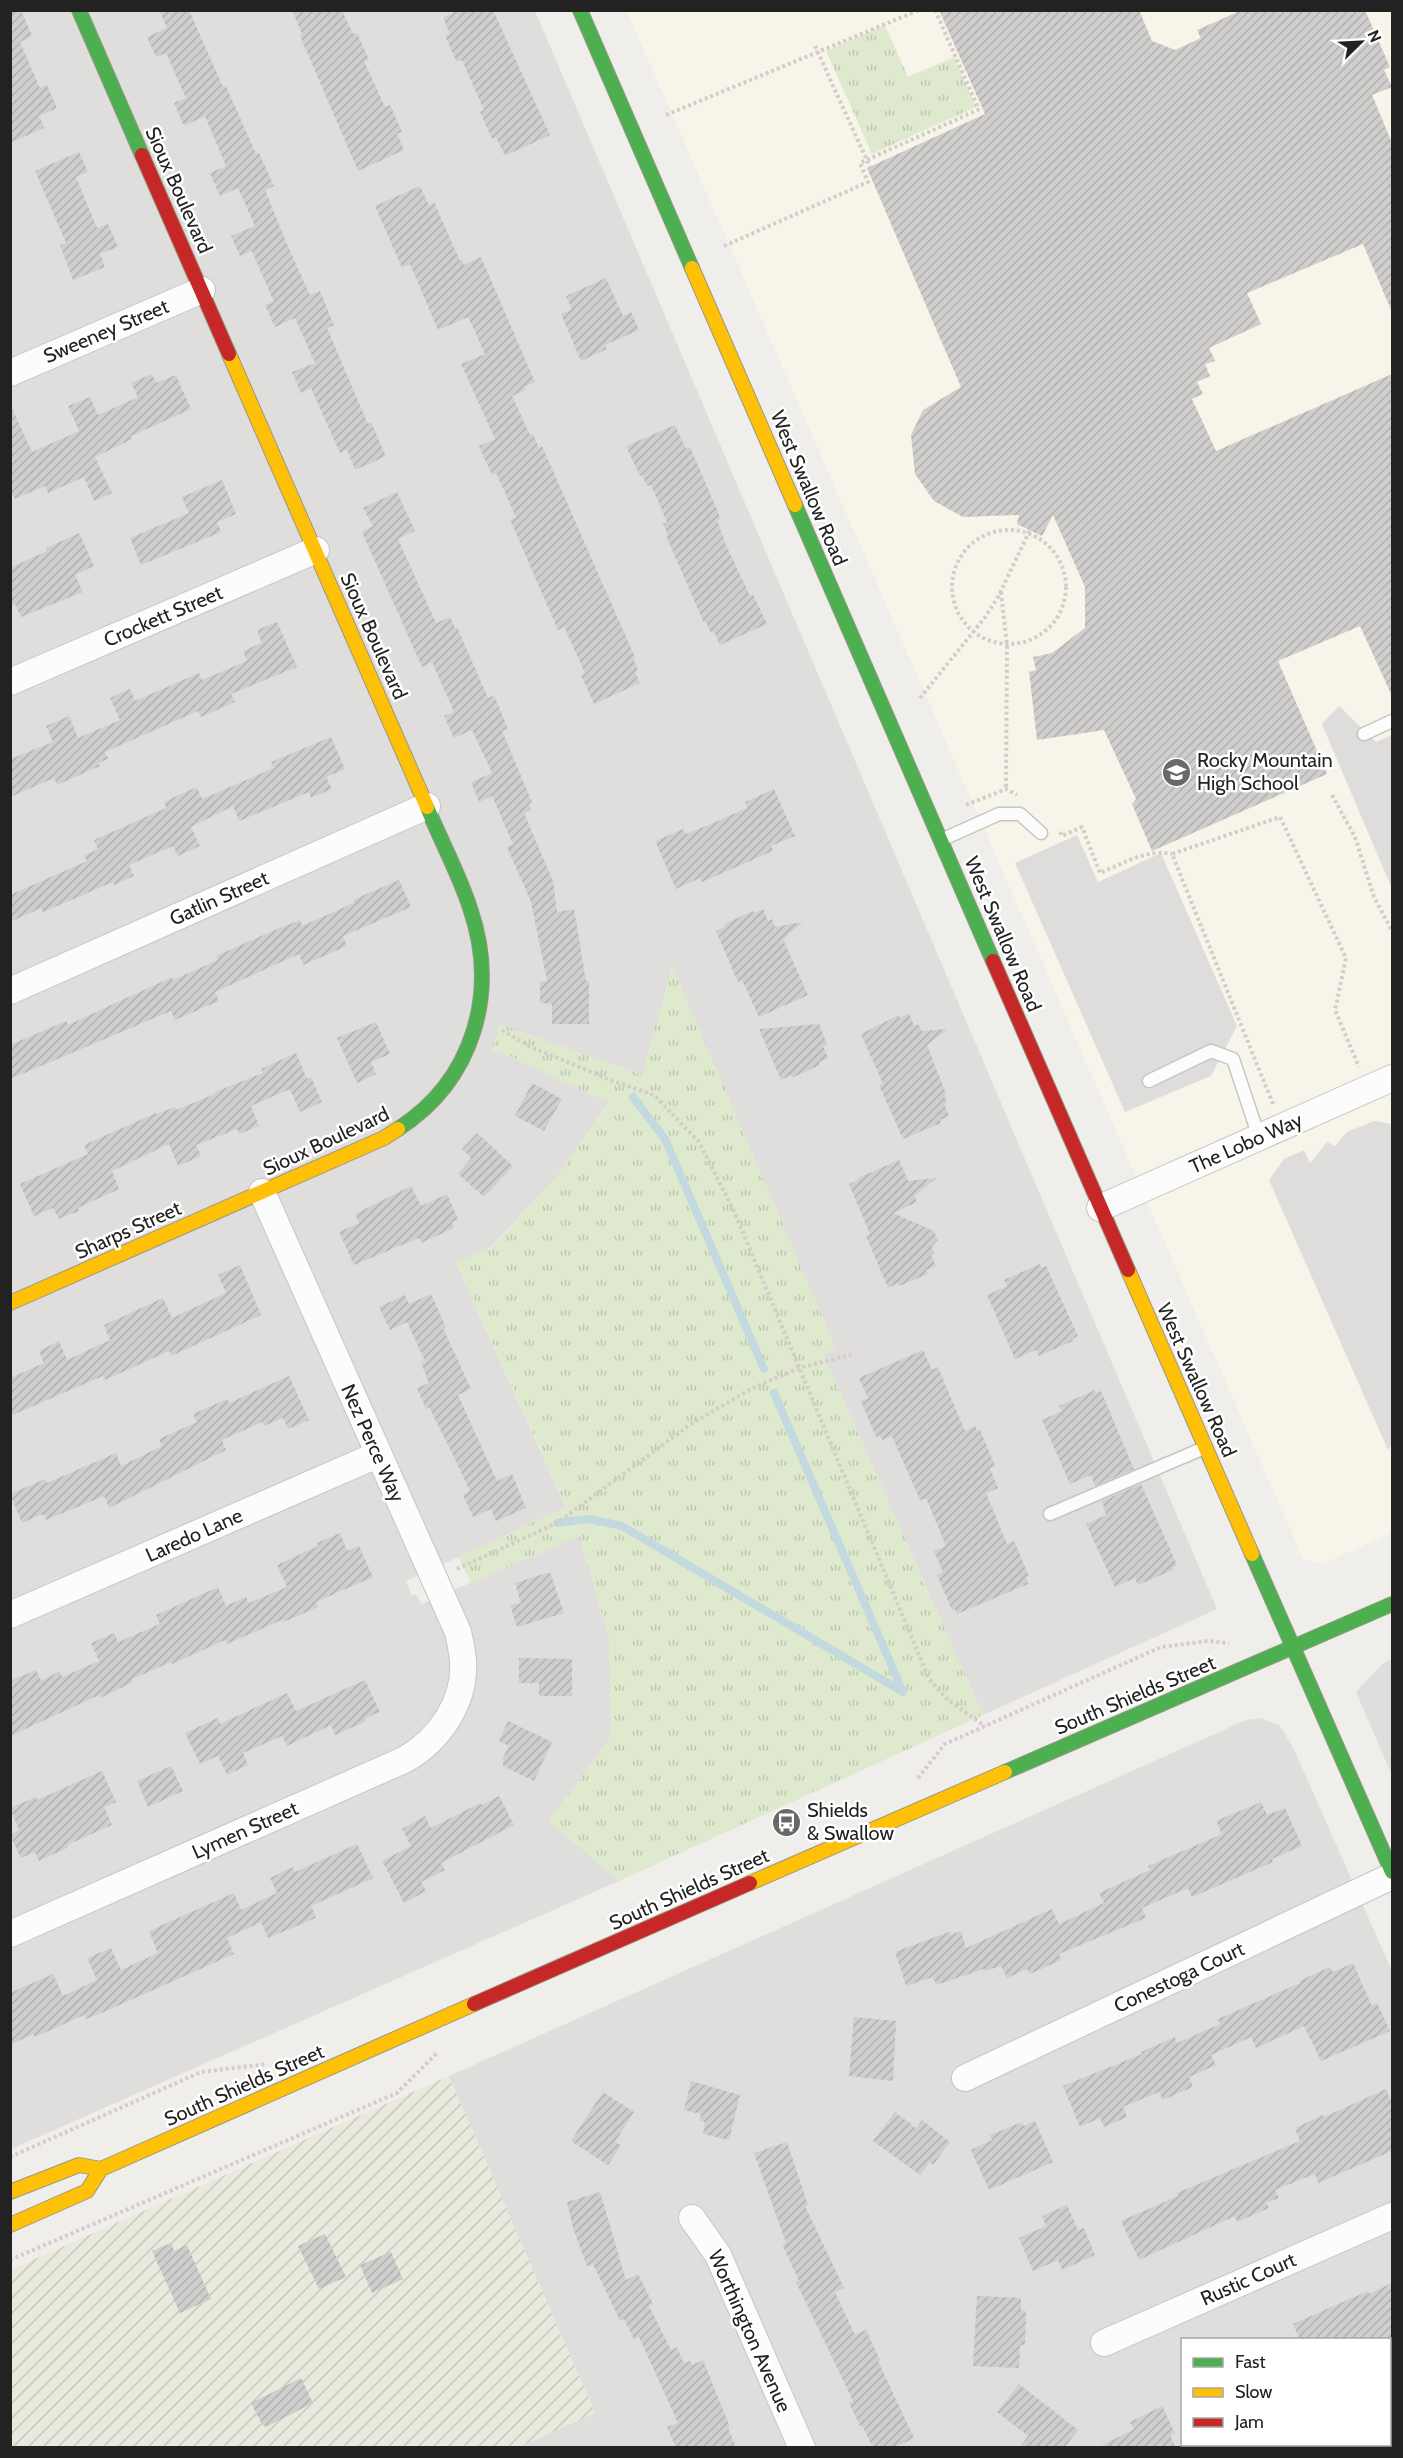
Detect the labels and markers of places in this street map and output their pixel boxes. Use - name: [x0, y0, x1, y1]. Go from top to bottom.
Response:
- place label: Rocky Mountain High School: [1197, 748, 1333, 795]
- school or university icon: Rocky Mountain High School: [1160, 756, 1192, 788]
- place label: Shields & Swallow: [807, 1798, 894, 1845]
- bus stop icon: Shields & Swallow: [770, 1806, 802, 1838]

